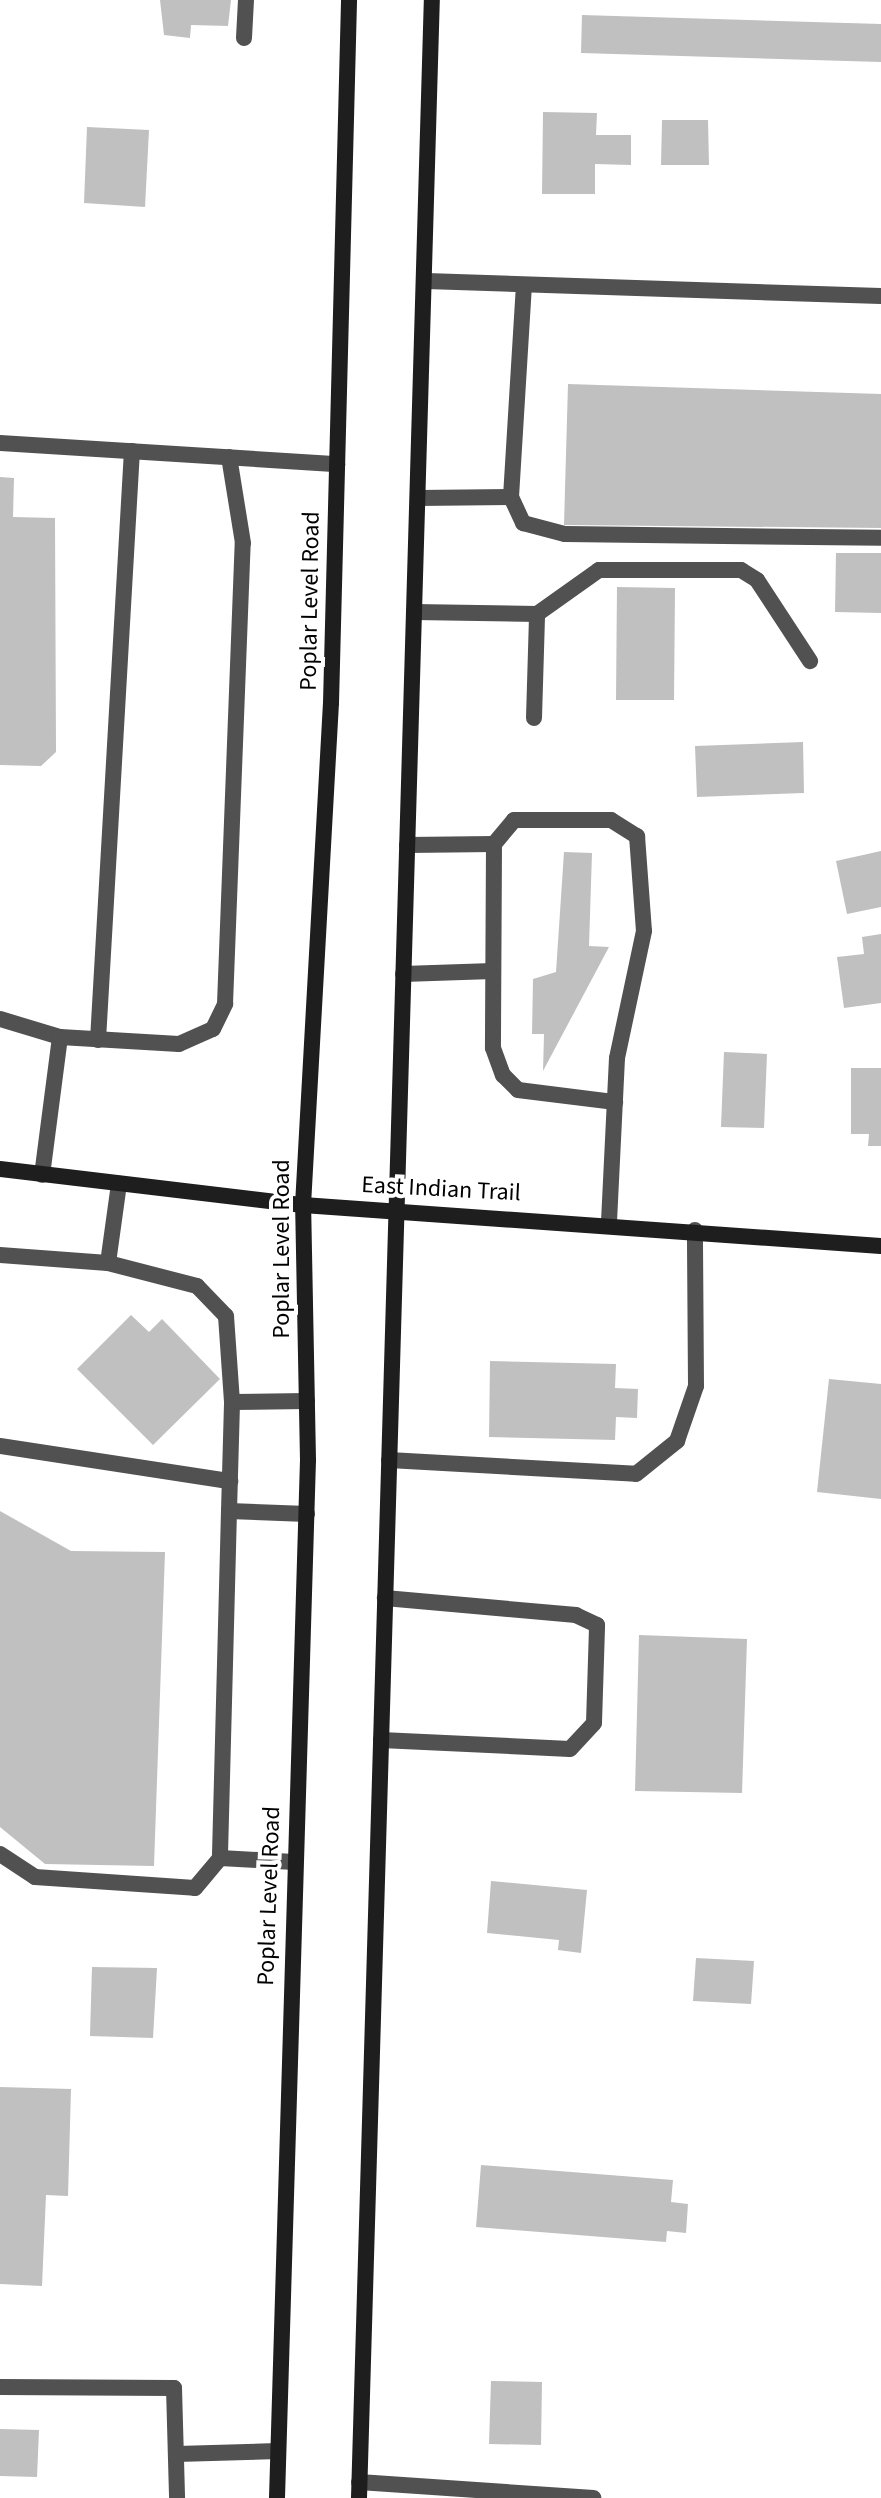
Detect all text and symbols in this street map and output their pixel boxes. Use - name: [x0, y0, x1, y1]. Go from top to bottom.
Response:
- street label: Poplar Level Road: [294, 511, 326, 691]
- street label: Poplar Level Road: [268, 1159, 296, 1339]
- street label: East Indian Trail: [361, 1170, 521, 1208]
- street label: Poplar Level Road: [251, 1806, 287, 1986]

